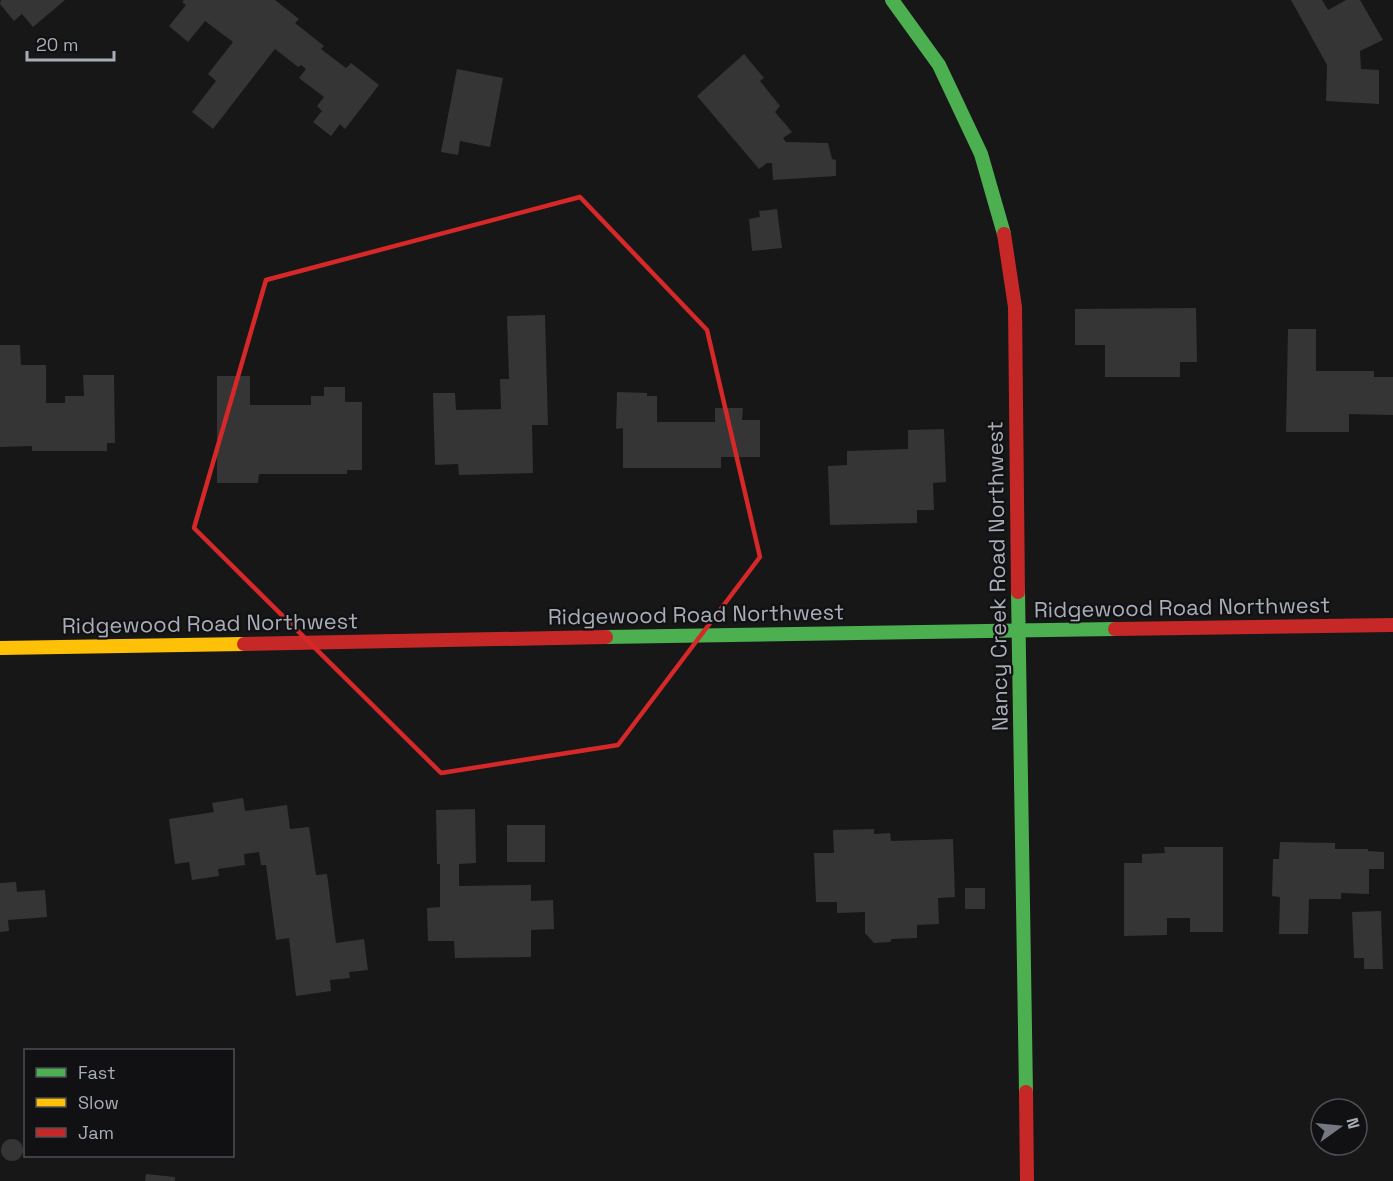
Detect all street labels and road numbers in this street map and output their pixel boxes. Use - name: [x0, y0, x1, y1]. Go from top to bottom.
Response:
- street label: Nancy Creek Road Northwest: [980, 421, 1014, 731]
- street label: Ridgewood Road Northwest: [1034, 590, 1330, 624]
- street label: Ridgewood Road Northwest: [548, 597, 844, 631]
- street label: Ridgewood Road Northwest: [62, 606, 358, 640]

